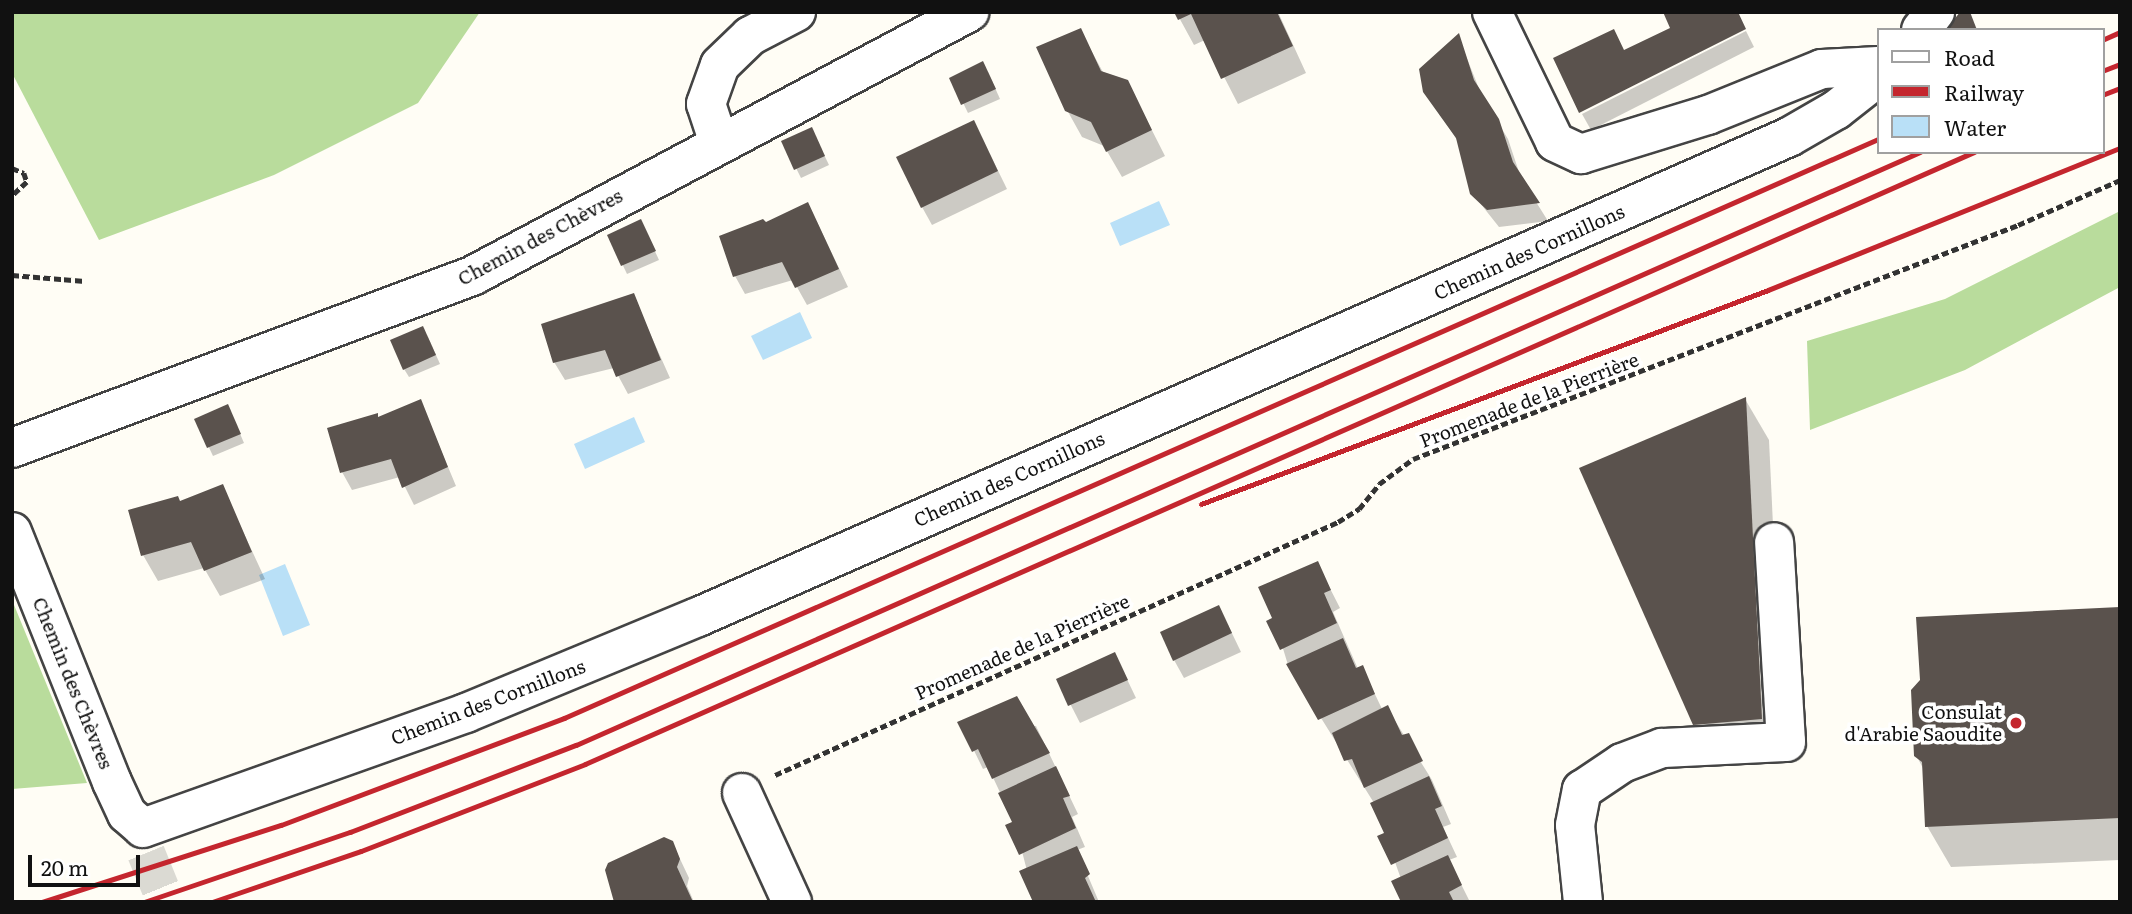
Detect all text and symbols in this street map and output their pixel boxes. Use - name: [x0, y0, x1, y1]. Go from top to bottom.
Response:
- legend: [1876, 28, 2104, 154]
- text: Road: [1944, 41, 1995, 72]
- text: Railway: [1944, 76, 2024, 107]
- text: Water: [1944, 111, 2006, 142]
- street label: Chemin des Chèvres: [454, 184, 626, 290]
- street label: Chemin des Cornillons: [1430, 200, 1628, 304]
- street label: Promenade de la Pierrière: [1416, 348, 1642, 452]
- street label: Chemin des Cornillons: [910, 427, 1108, 531]
- street label: Promenade de la Pierrière: [911, 589, 1133, 705]
- street label: Chemin des Chèvres: [28, 594, 118, 772]
- street label: Chemin des Cornillons: [388, 654, 588, 750]
- place label: Consulat d'Arabie Saoudite: [1845, 701, 2002, 745]
- marker: Consulat d'Arabie Saoudite: [2008, 715, 2024, 731]
- scale bar: [32, 841, 144, 885]
- text: 20 m: [41, 851, 88, 882]

